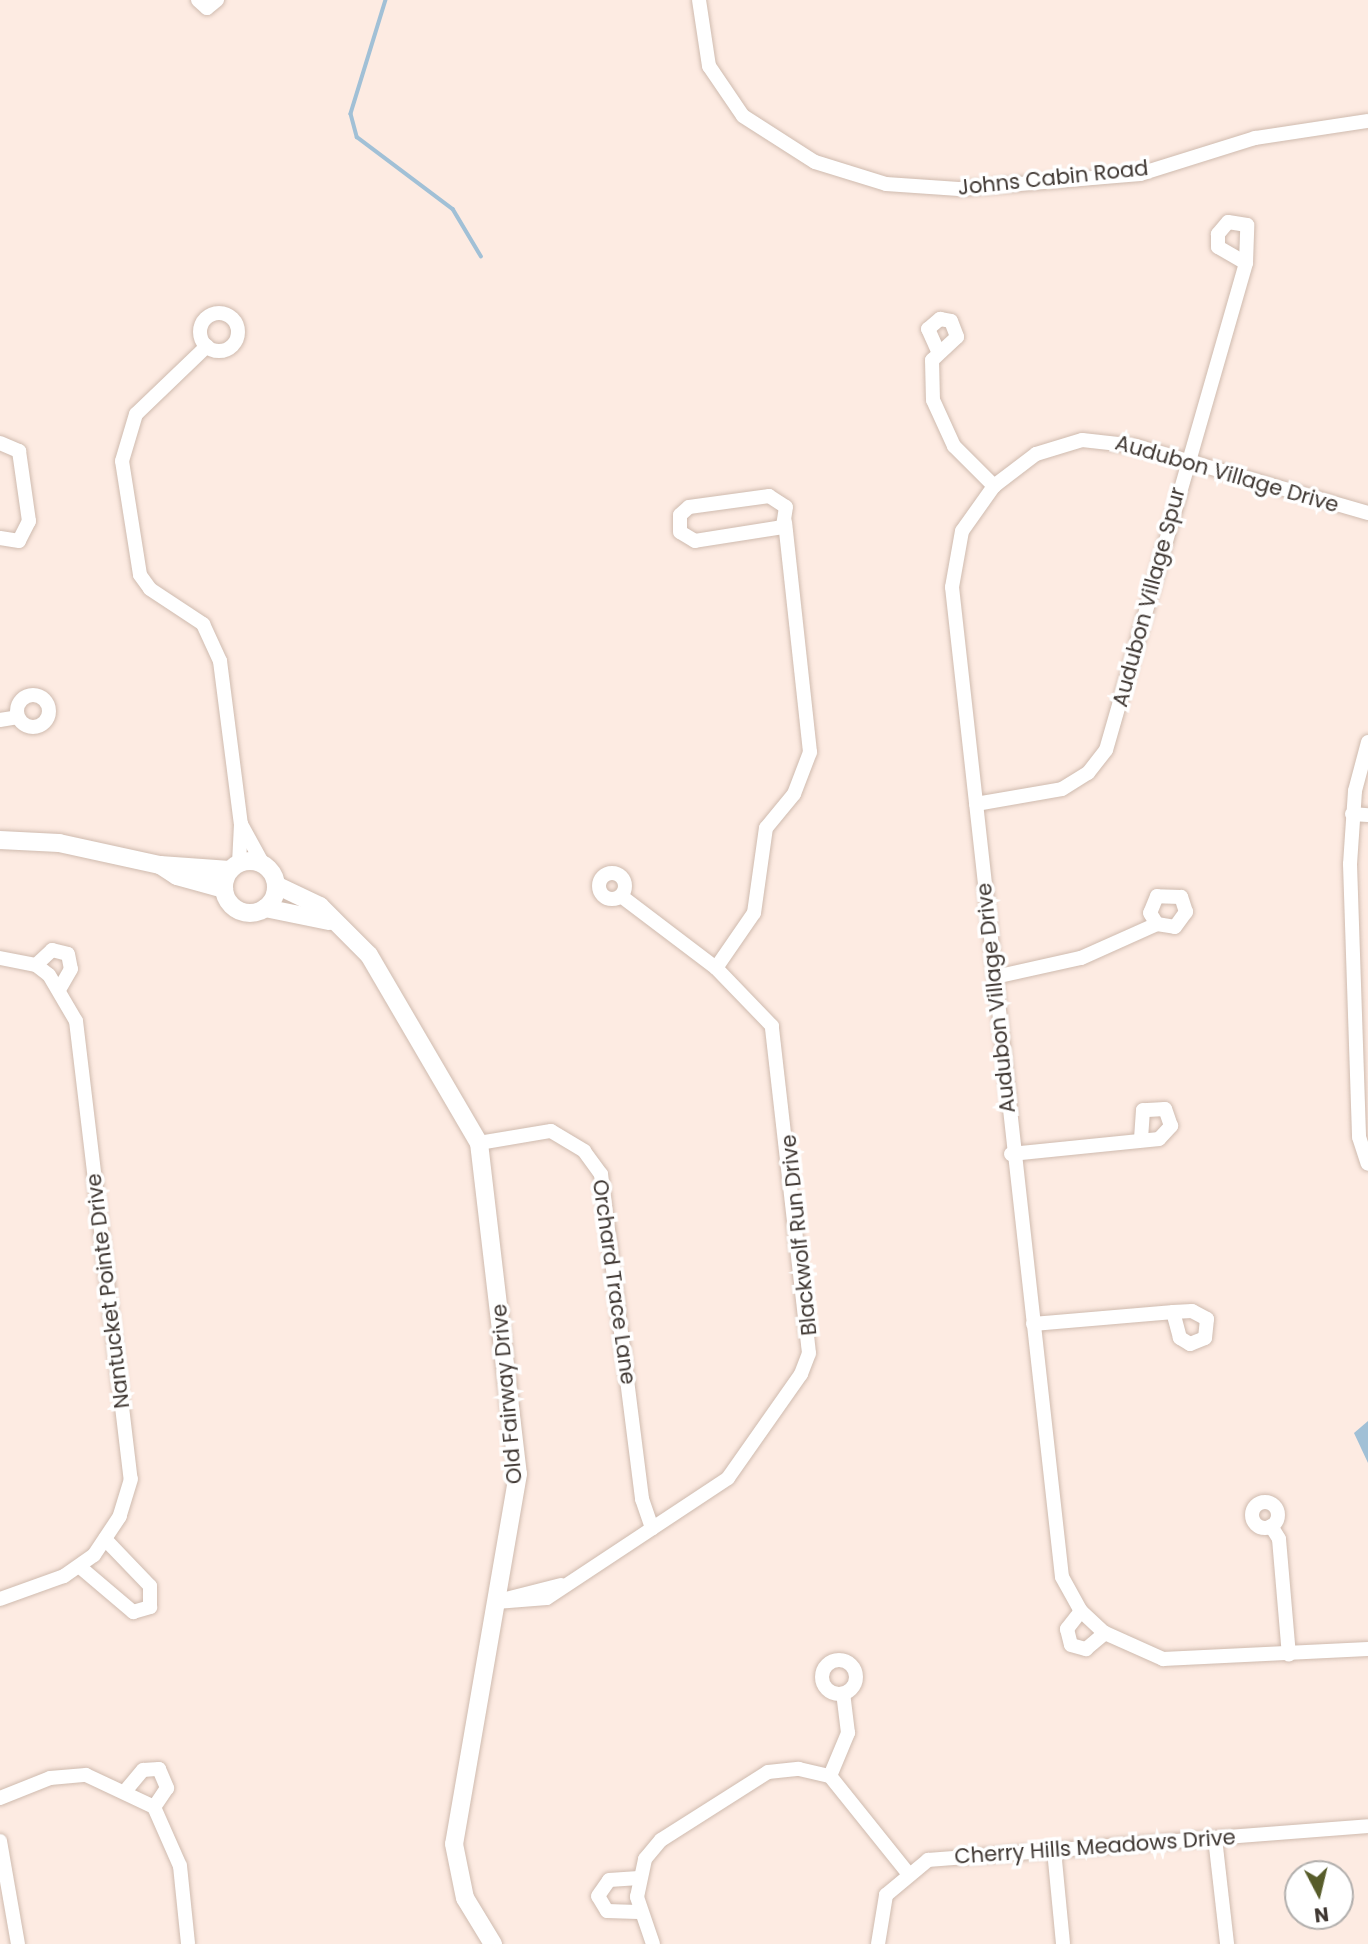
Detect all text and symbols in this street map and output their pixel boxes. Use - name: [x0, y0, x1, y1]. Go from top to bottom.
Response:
- street label: Johns Cabin Road: [956, 155, 1150, 201]
- street label: Audubon Village Drive: [1112, 430, 1342, 518]
- street label: Audubon Village Spur: [1108, 484, 1190, 710]
- street label: Audubon Village Drive: [971, 882, 1021, 1114]
- street label: Blackwolf Run Drive: [776, 1133, 822, 1337]
- street label: Nantucket Pointe Drive: [81, 1172, 135, 1410]
- street label: Orchard Trace Lane: [587, 1178, 641, 1386]
- street label: Old Fairway Drive: [487, 1303, 527, 1485]
- street label: Cherry Hills Meadows Drive: [954, 1825, 1236, 1869]
- north arrow: [1284, 1860, 1354, 1930]
- text: N: [1313, 1900, 1330, 1929]

